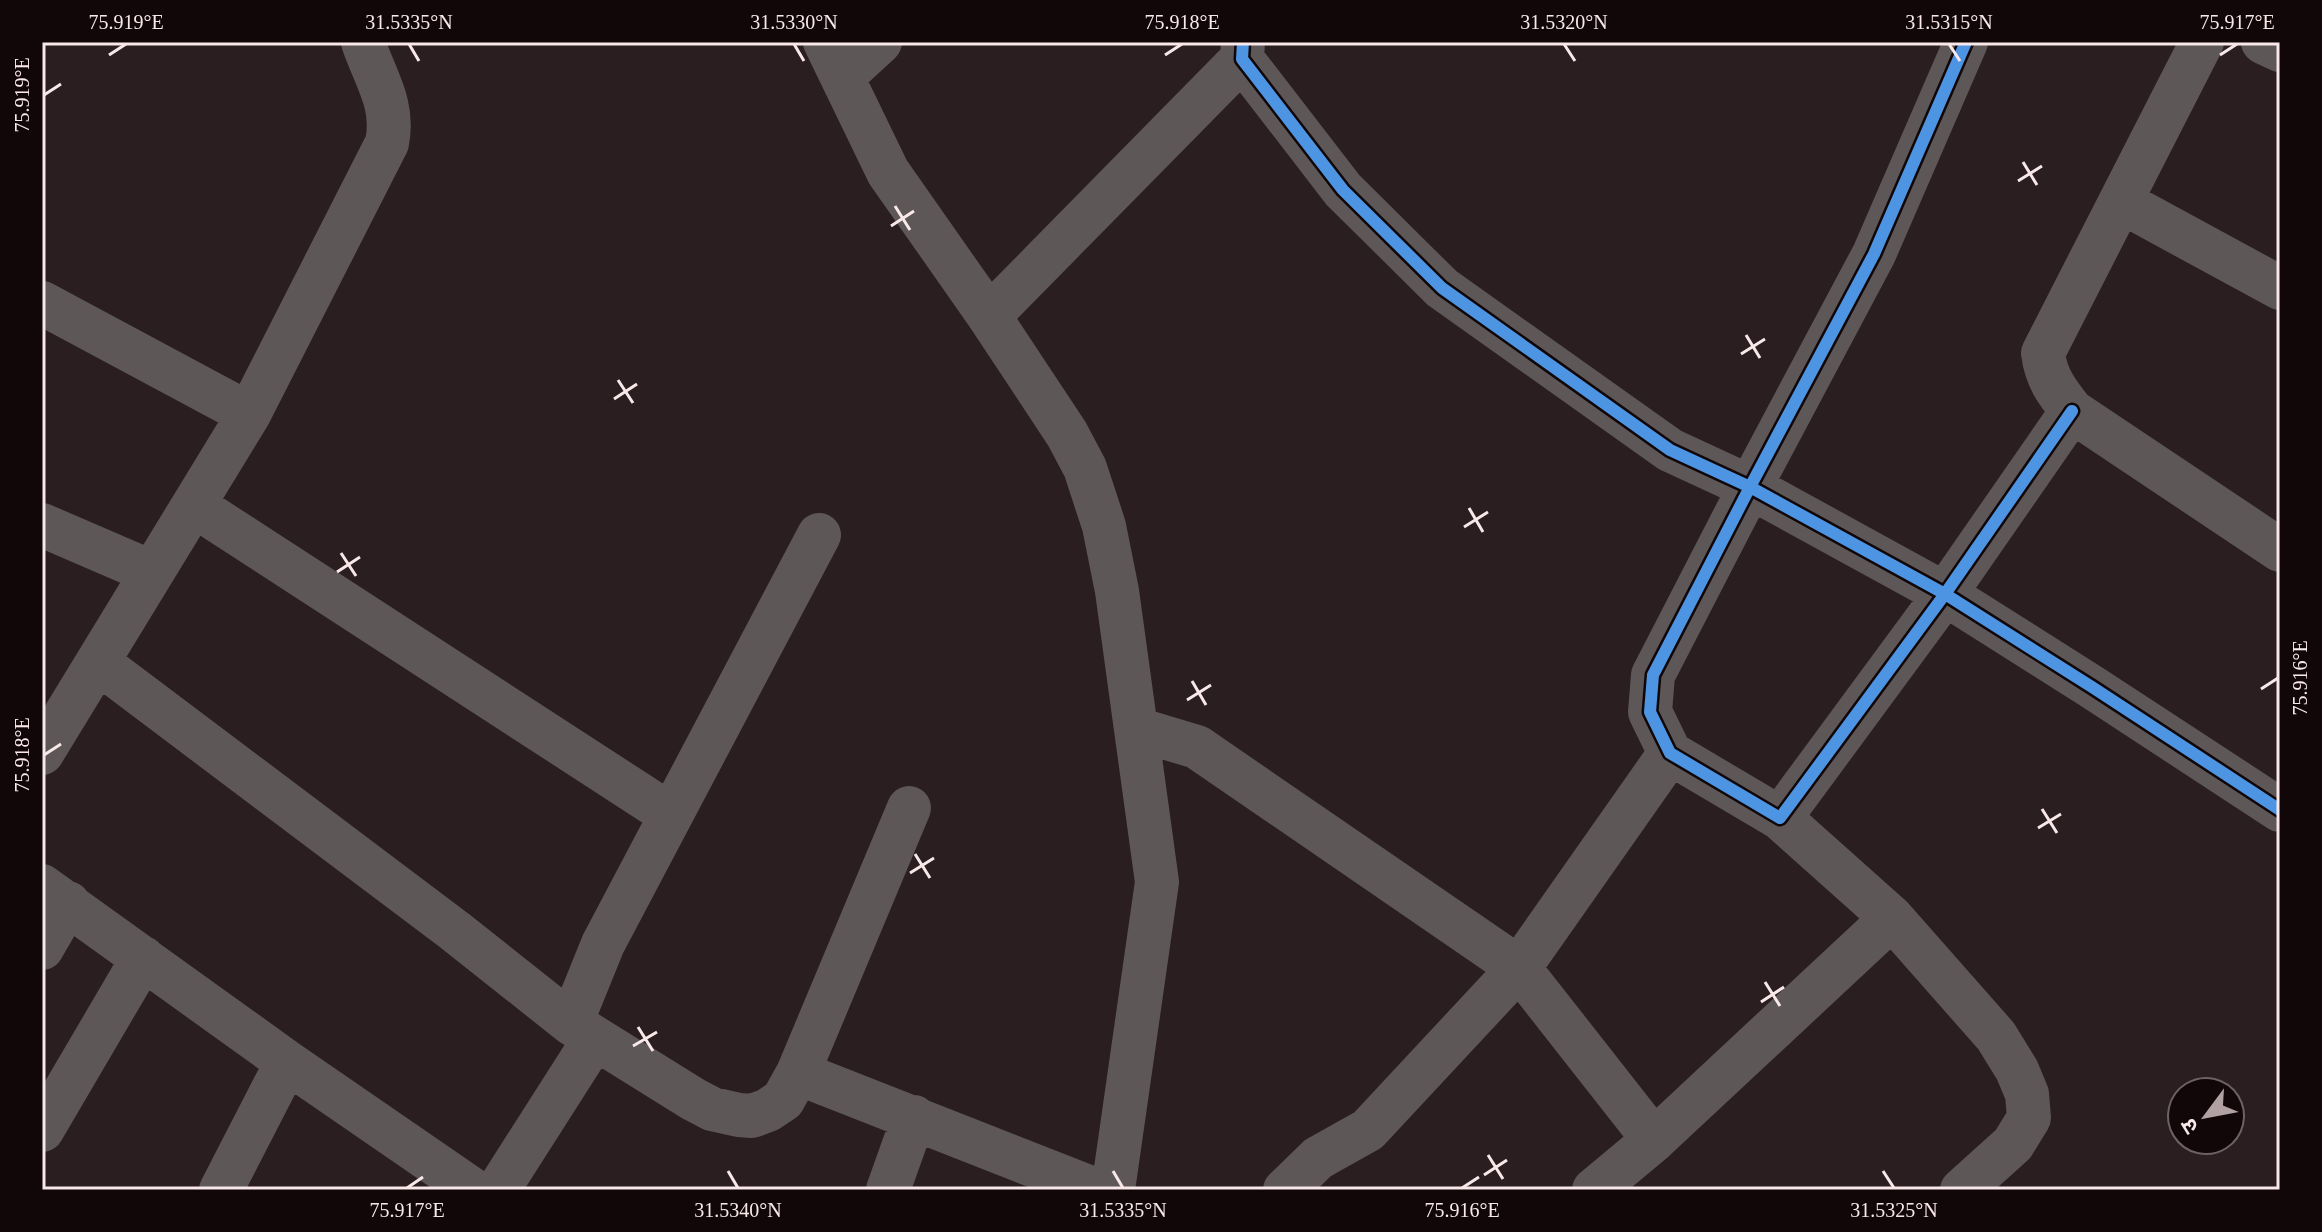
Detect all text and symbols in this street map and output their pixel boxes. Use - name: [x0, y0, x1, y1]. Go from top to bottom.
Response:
- text: 75.919°E: [88, 11, 164, 33]
- text: 31.5335°N: [365, 11, 453, 33]
- text: 31.5330°N: [750, 11, 838, 33]
- text: 75.918°E: [1144, 11, 1220, 33]
- text: 31.5320°N: [1520, 11, 1608, 33]
- text: 31.5315°N: [1905, 11, 1993, 33]
- text: 75.917°E: [2199, 11, 2275, 33]
- text: 75.919°E: [11, 57, 33, 133]
- text: 75.916°E: [2289, 640, 2311, 716]
- text: 75.918°E: [11, 717, 33, 793]
- north arrow: [2166, 1076, 2246, 1156]
- text: उ: [2175, 1113, 2203, 1138]
- text: 75.917°E: [369, 1199, 445, 1221]
- text: 31.5340°N: [694, 1199, 782, 1221]
- text: 31.5335°N: [1079, 1199, 1167, 1221]
- text: 75.916°E: [1424, 1199, 1500, 1221]
- text: 31.5325°N: [1850, 1199, 1938, 1221]

